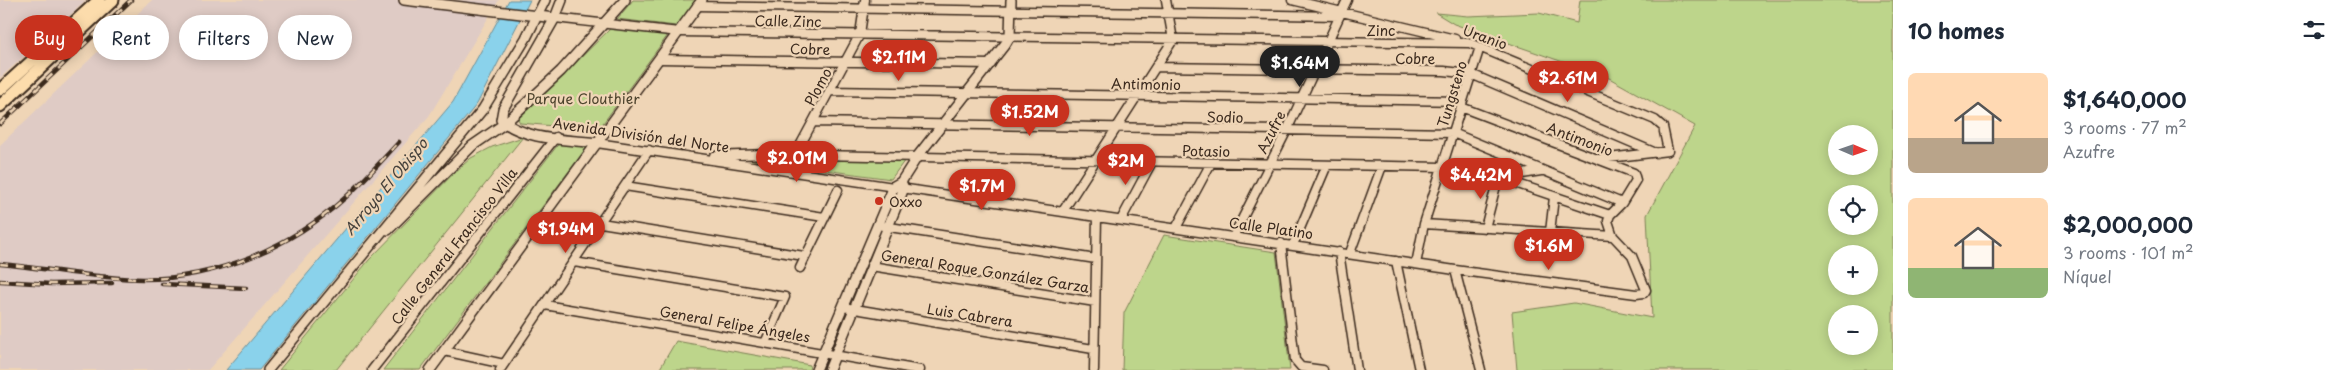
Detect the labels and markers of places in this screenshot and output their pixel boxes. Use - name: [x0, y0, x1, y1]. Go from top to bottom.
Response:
- pin: $2.11M: [858, 39, 940, 82]
- pin: $1.64M: [1259, 46, 1341, 88]
- pin: $2.61M: [1527, 61, 1609, 103]
- pin: $1.52M: [989, 94, 1071, 137]
- pin: $2.01M: [756, 140, 838, 183]
- pin: $2M: [1102, 144, 1150, 186]
- pin: $4.42M: [1440, 158, 1522, 200]
- pin: $1.7M: [947, 168, 1017, 211]
- place label: Oxxo: [889, 191, 922, 212]
- marker: Oxxo: [873, 195, 885, 207]
- pin: $1.94M: [525, 212, 607, 254]
- pin: $1.6M: [1514, 228, 1584, 271]

